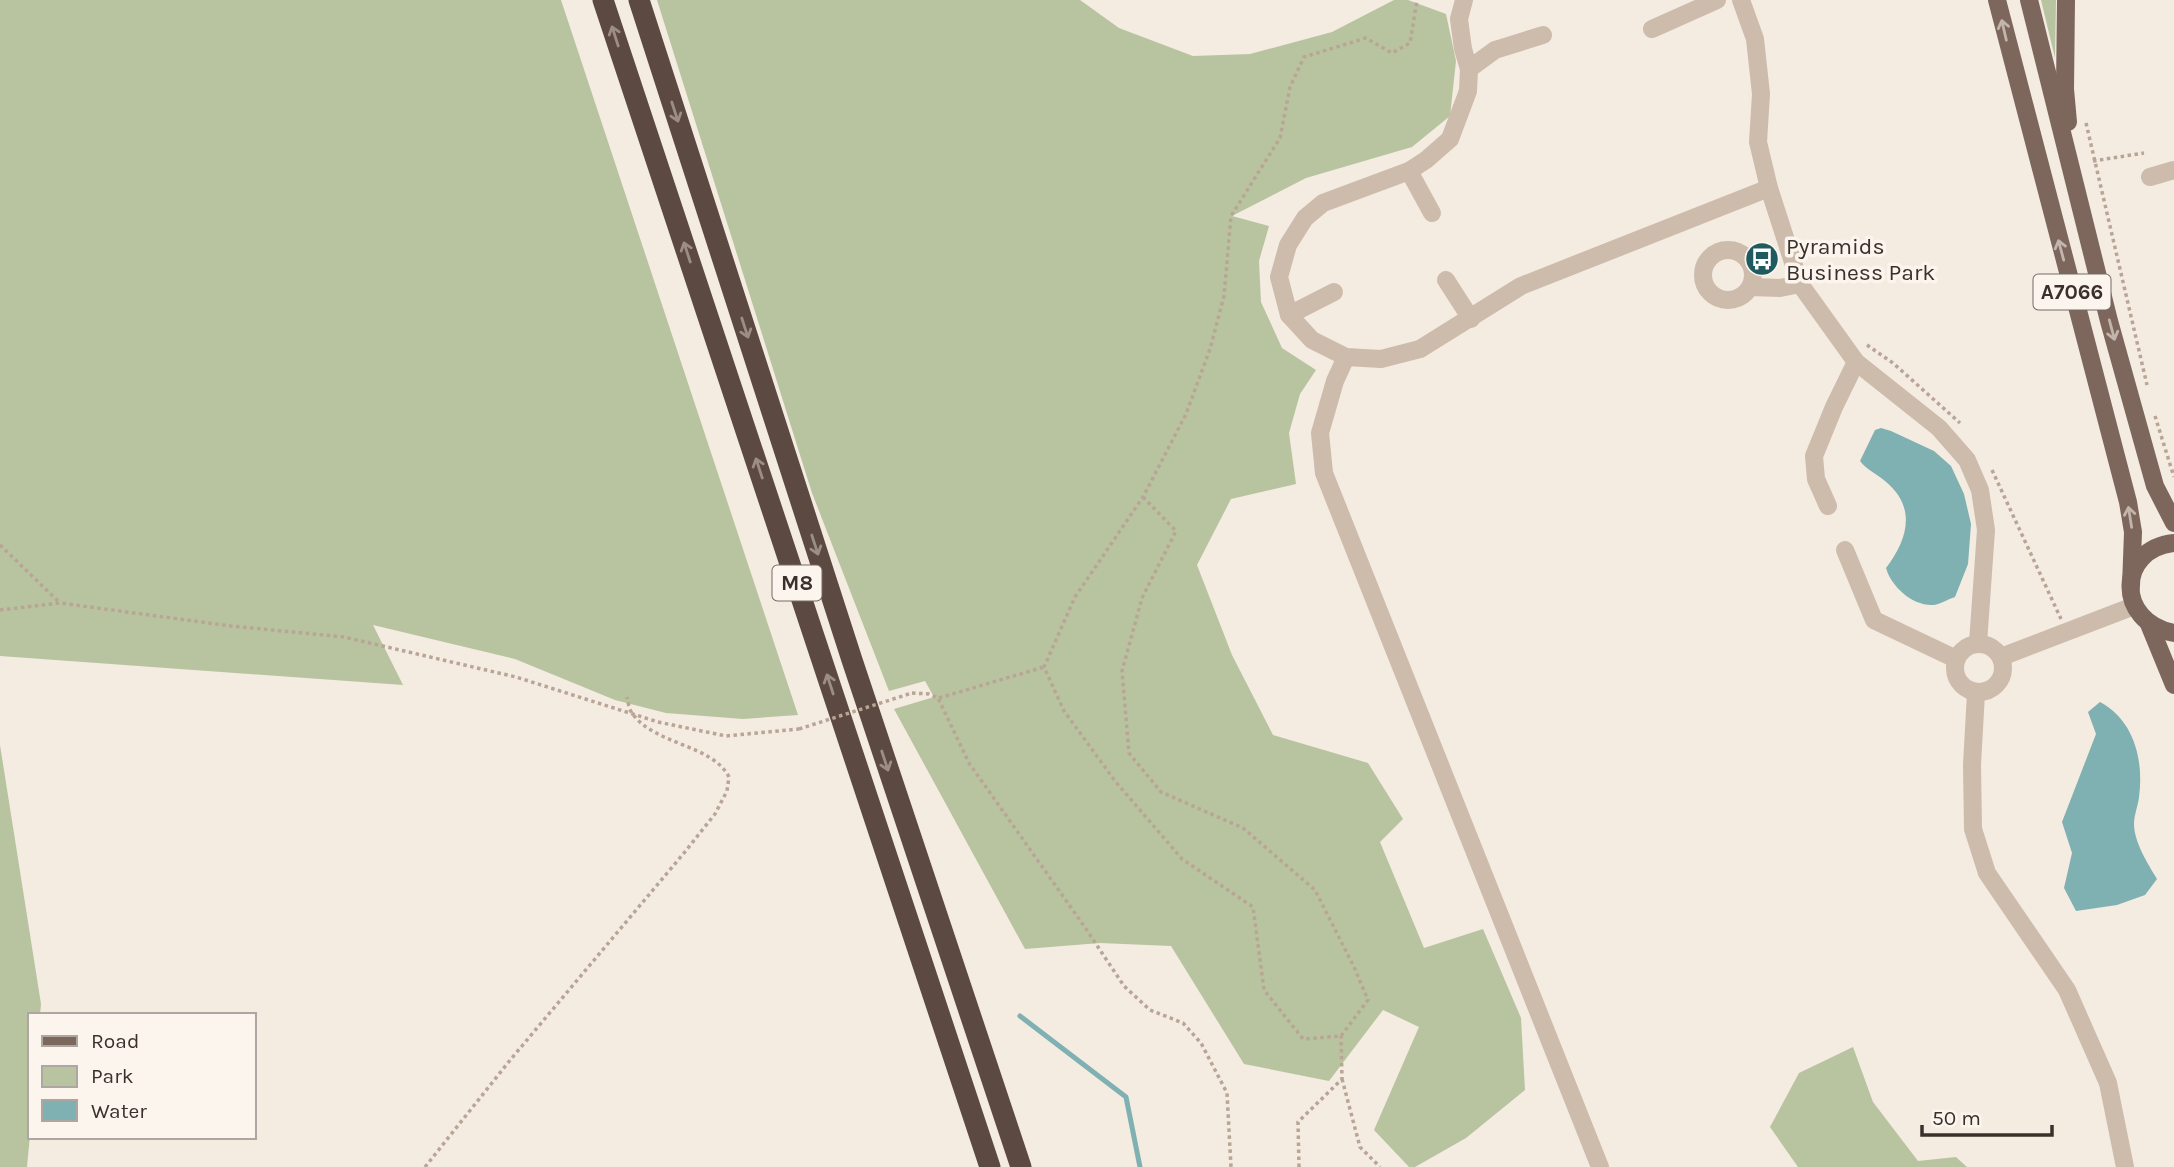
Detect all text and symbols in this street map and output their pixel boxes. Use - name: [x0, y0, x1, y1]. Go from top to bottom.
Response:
- one-way arrow: [1997, 19, 2010, 42]
- one-way arrow: [608, 25, 621, 47]
- one-way arrow: [669, 100, 682, 122]
- place label: Pyramids Business Park: [1786, 233, 1935, 286]
- one-way arrow: [2054, 239, 2067, 261]
- bus stop icon: Pyramids Business Park: [1743, 240, 1781, 278]
- one-way arrow: [680, 241, 692, 263]
- road number: A7066: [2034, 274, 2110, 310]
- one-way arrow: [739, 317, 752, 339]
- one-way arrow: [2106, 318, 2119, 340]
- one-way arrow: [752, 457, 764, 479]
- one-way arrow: [2123, 507, 2136, 529]
- one-way arrow: [809, 533, 822, 555]
- road number: M8: [772, 566, 822, 600]
- one-way arrow: [823, 673, 835, 695]
- one-way arrow: [880, 749, 892, 771]
- legend: [28, 1013, 256, 1139]
- text: Road: [91, 1029, 139, 1053]
- text: Park: [91, 1064, 134, 1088]
- scale bar: [1922, 1094, 2052, 1138]
- text: Water: [91, 1099, 147, 1123]
- text: 50 m: [1932, 1106, 1981, 1130]

